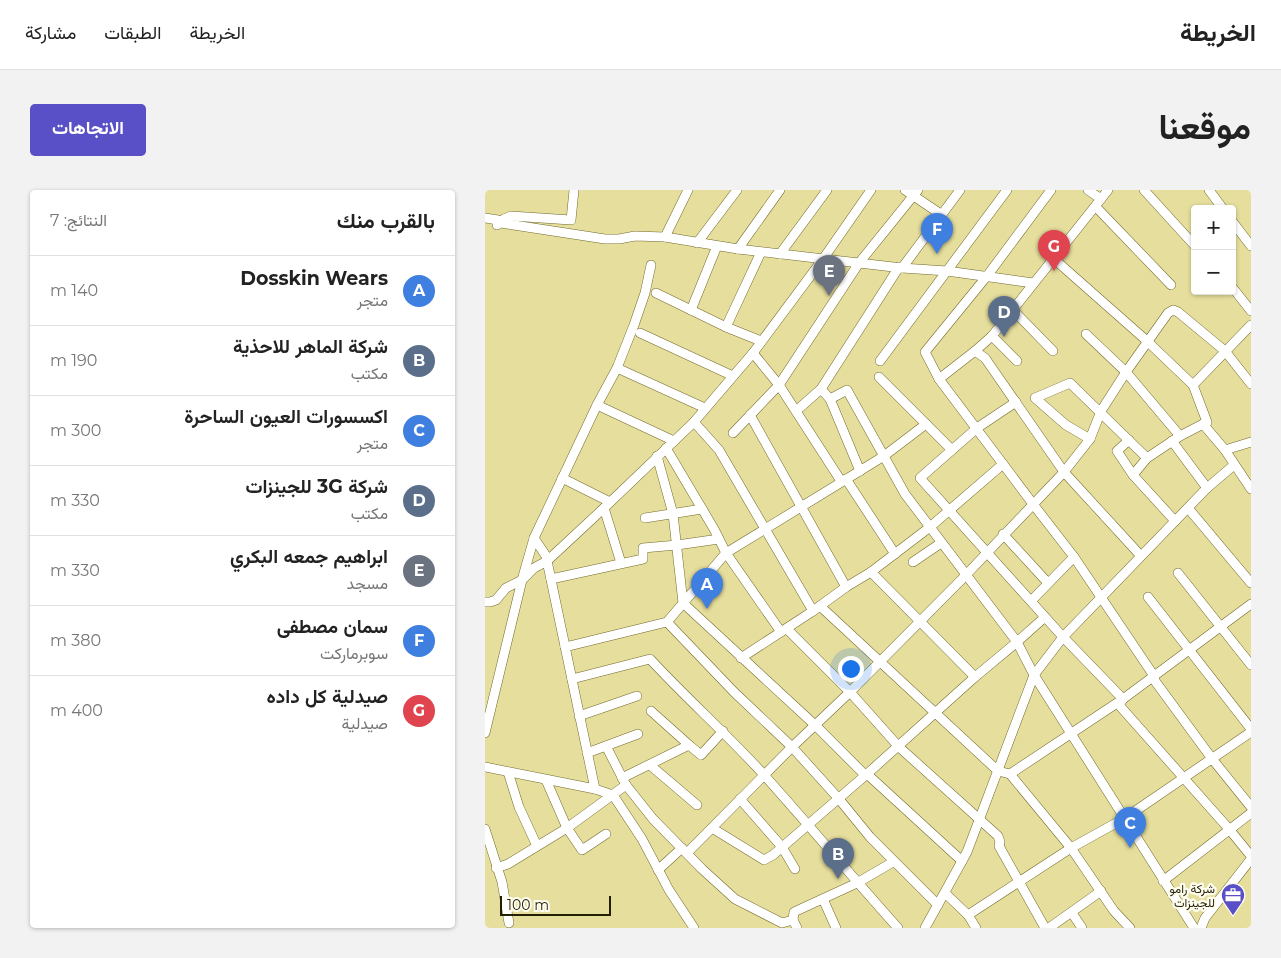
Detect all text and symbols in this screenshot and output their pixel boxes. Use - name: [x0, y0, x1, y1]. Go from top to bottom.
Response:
- text: الخريطة: [1180, 18, 1256, 47]
- text: مشاركة: [25, 22, 76, 44]
- text: الطبقات: [104, 22, 161, 44]
- text: الخريطة: [189, 22, 245, 44]
- button: الاتجاهات: [30, 104, 146, 156]
- text: موقعنا: [1158, 105, 1251, 148]
- map controls: [1191, 205, 1236, 295]
- button: +: [1191, 205, 1236, 250]
- text: بالقرب منك: [337, 208, 435, 233]
- text: النتائج: 7: [50, 211, 107, 230]
- pin: F: [921, 213, 953, 254]
- pin: G: [1038, 230, 1070, 271]
- button: −: [1191, 250, 1236, 295]
- pin: E: [813, 255, 845, 296]
- text: Dosskin Wears: [240, 267, 388, 290]
- text: 140 m: [50, 281, 98, 300]
- text: A: [413, 281, 425, 300]
- text: متجر: [357, 291, 388, 310]
- pin: D: [988, 296, 1020, 337]
- text: شركة الماهر للاحذية: [233, 335, 388, 358]
- text: 190 m: [50, 351, 97, 370]
- text: B: [413, 351, 425, 370]
- text: مكتب: [351, 364, 388, 383]
- text: اكسسورات العيون الساحرة: [184, 405, 388, 428]
- text: 300 m: [50, 421, 101, 440]
- text: C: [413, 421, 425, 440]
- text: متجر: [357, 434, 388, 453]
- text: شركة 3G للجينزات: [246, 475, 388, 498]
- text: 330 m: [50, 491, 100, 510]
- text: D: [412, 491, 426, 510]
- text: مكتب: [351, 504, 388, 523]
- text: ابراهيم جمعه البكري: [230, 545, 388, 568]
- text: 330 m: [50, 561, 100, 580]
- text: E: [414, 561, 424, 580]
- pin: A: [691, 568, 723, 609]
- text: مسجد: [347, 574, 388, 593]
- text: سمان مصطفى: [277, 615, 388, 638]
- text: 380 m: [50, 631, 101, 650]
- text: F: [414, 631, 424, 650]
- text: سوبرماركت: [320, 644, 388, 663]
- your location: [838, 656, 864, 682]
- text: صيدلية كل داده: [267, 685, 388, 708]
- text: 400 m: [50, 701, 103, 720]
- text: G: [413, 701, 425, 720]
- text: صيدلية: [342, 714, 388, 733]
- pin: C: [1114, 807, 1146, 848]
- pin: B: [822, 838, 854, 879]
- place label: شركة رامو للجينزات: [1170, 881, 1215, 911]
- office icon: شركة رامو للجينزات: [1220, 882, 1246, 916]
- scale bar: [500, 893, 611, 916]
- text: 100 m: [507, 896, 549, 914]

